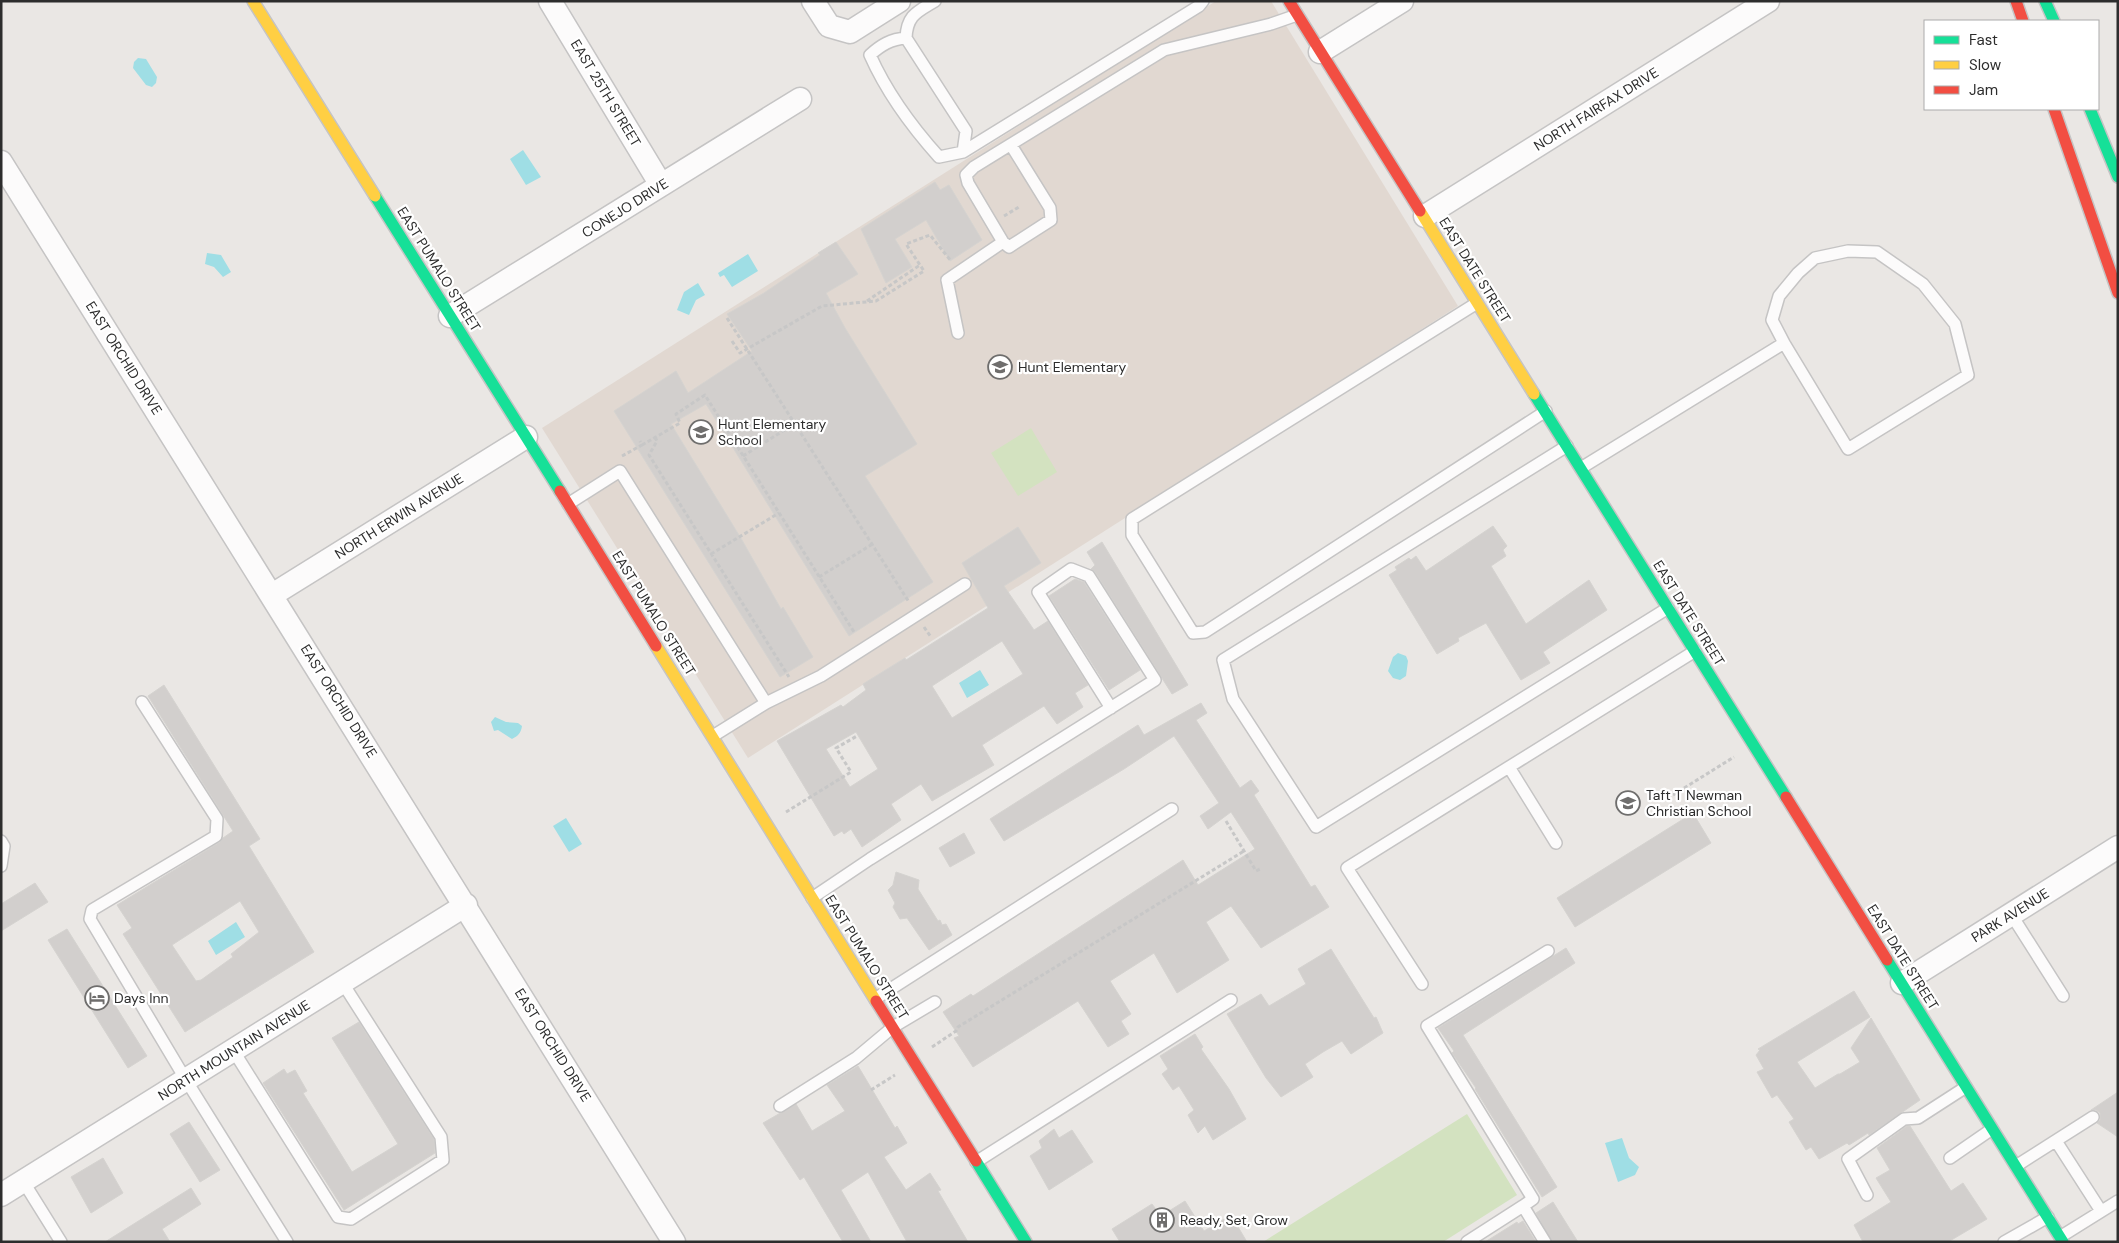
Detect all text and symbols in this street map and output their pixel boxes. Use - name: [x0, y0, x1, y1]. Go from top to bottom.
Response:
- legend: [1924, 20, 2099, 110]
- text: Fast: [1969, 30, 1998, 50]
- street label: EAST 25TH STREET: [567, 36, 645, 150]
- text: Slow: [1969, 55, 2002, 75]
- street label: NORTH FAIRFAX DRIVE: [1530, 63, 1662, 155]
- text: Jam: [1969, 80, 1998, 100]
- street label: CONEJO DRIVE: [578, 174, 672, 242]
- street label: EAST PUMALO STREET: [393, 203, 485, 335]
- street label: EAST DATE STREET: [1435, 214, 1515, 326]
- street label: EAST ORCHID DRIVE: [82, 298, 166, 418]
- school or university icon: Hunt Elementary: [987, 354, 1013, 380]
- place label: Hunt Elementary: [1018, 358, 1127, 376]
- place label: Hunt Elementary School: [718, 415, 827, 449]
- school or university icon: Hunt Elementary School: [688, 419, 714, 445]
- street label: NORTH ERWIN AVENUE: [331, 469, 467, 563]
- street label: EAST PUMALO STREET: [608, 547, 700, 679]
- street label: EAST DATE STREET: [1649, 557, 1729, 669]
- street label: EAST ORCHID DRIVE: [297, 641, 381, 761]
- place label: Taft T Newman Christian School: [1646, 786, 1751, 820]
- school or university icon: Taft T Newman Christian School: [1615, 790, 1641, 816]
- street label: PARK AVENUE: [1968, 884, 2052, 946]
- street label: EAST PUMALO STREET: [821, 891, 913, 1023]
- street label: EAST DATE STREET: [1863, 901, 1943, 1013]
- hotel icon: Days Inn: [84, 985, 110, 1011]
- street label: EAST ORCHID DRIVE: [511, 985, 595, 1105]
- place label: Days Inn: [114, 989, 169, 1007]
- street label: NORTH MOUNTAIN AVENUE: [155, 996, 314, 1104]
- building icon: Ready, Set, Grow: [1149, 1207, 1175, 1233]
- place label: Ready, Set, Grow: [1180, 1211, 1288, 1229]

